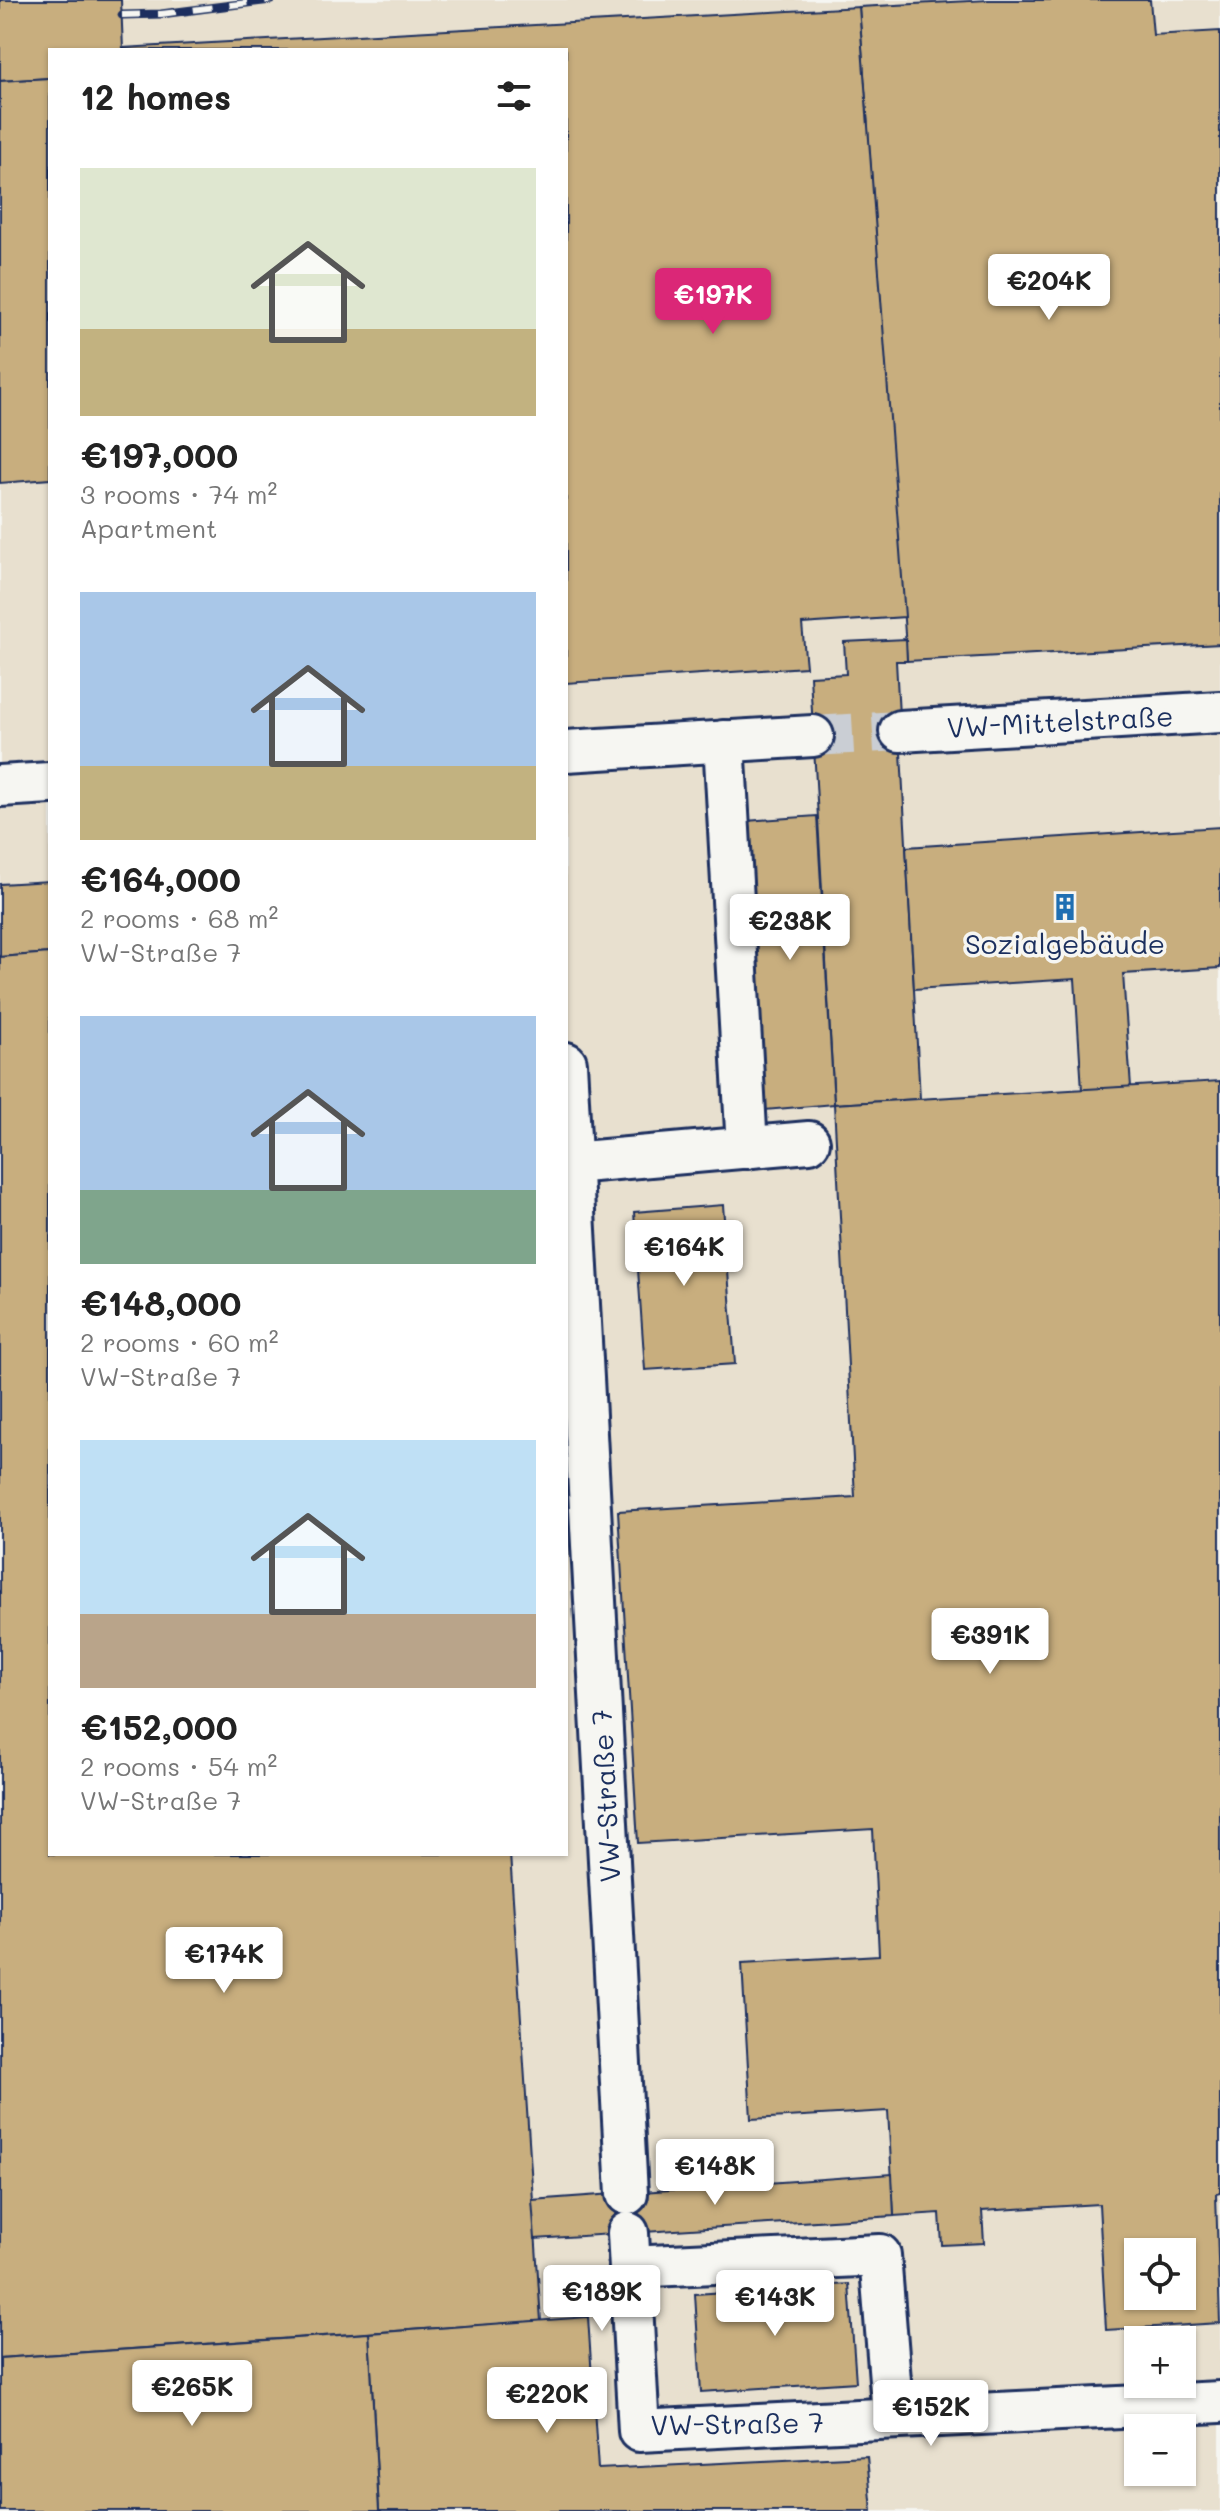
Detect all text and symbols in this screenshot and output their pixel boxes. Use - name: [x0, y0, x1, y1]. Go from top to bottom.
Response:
- text: 12 homes: [80, 74, 231, 119]
- icon: filters: [492, 74, 536, 118]
- icon: home: [236, 220, 380, 364]
- pin: €204K: [993, 254, 1105, 322]
- text: €204K: [1006, 263, 1092, 297]
- pin: €197K: [657, 268, 769, 336]
- text: €197K: [673, 277, 753, 311]
- text: €197,000: [80, 432, 238, 477]
- text: 3 rooms · 74 m²: [80, 477, 277, 511]
- text: Apartment: [80, 511, 217, 545]
- icon: home: [236, 644, 380, 788]
- street label: VW-Mittelstraße: [946, 697, 1174, 745]
- text: €164,000: [80, 856, 241, 901]
- building icon: Sozialgebäude: [1050, 892, 1080, 922]
- pin: €238K: [734, 894, 846, 962]
- text: 2 rooms · 68 m²: [80, 901, 278, 935]
- text: €238K: [748, 903, 832, 937]
- place label: Sozialgebäude: [965, 925, 1165, 961]
- text: VW-Straße 7: [80, 935, 241, 969]
- icon: home: [236, 1068, 380, 1212]
- pin: €164K: [628, 1220, 740, 1288]
- text: €164K: [643, 1229, 725, 1263]
- text: €148,000: [80, 1280, 241, 1325]
- text: 2 rooms · 60 m²: [80, 1325, 279, 1359]
- text: VW-Straße 7: [80, 1359, 241, 1393]
- icon: home: [236, 1492, 380, 1636]
- pin: €391K: [934, 1608, 1046, 1676]
- text: €391K: [950, 1617, 1030, 1651]
- text: €152,000: [80, 1704, 238, 1749]
- street label: VW-Straße 7: [582, 1708, 628, 1884]
- text: 2 rooms · 54 m²: [80, 1749, 277, 1783]
- text: VW-Straße 7: [80, 1783, 241, 1817]
- pin: €174K: [168, 1927, 280, 1995]
- text: €174K: [184, 1936, 264, 1970]
- pin: €148K: [659, 2139, 771, 2207]
- text: €148K: [674, 2148, 756, 2182]
- map controls: [1124, 2238, 1196, 2486]
- button: locate: [1124, 2238, 1196, 2310]
- pin: €189K: [546, 2265, 658, 2333]
- pin: €143K: [719, 2270, 831, 2338]
- text: €189K: [561, 2274, 643, 2308]
- text: €143K: [734, 2279, 816, 2313]
- button: +: [1124, 2326, 1196, 2398]
- pin: €265K: [136, 2360, 248, 2428]
- pin: €220K: [491, 2367, 603, 2435]
- text: €265K: [150, 2369, 234, 2403]
- text: €220K: [505, 2376, 589, 2410]
- pin: €152K: [875, 2380, 987, 2448]
- text: €152K: [891, 2389, 971, 2423]
- street label: VW-Straße 7: [650, 2403, 824, 2443]
- button: −: [1124, 2414, 1196, 2486]

